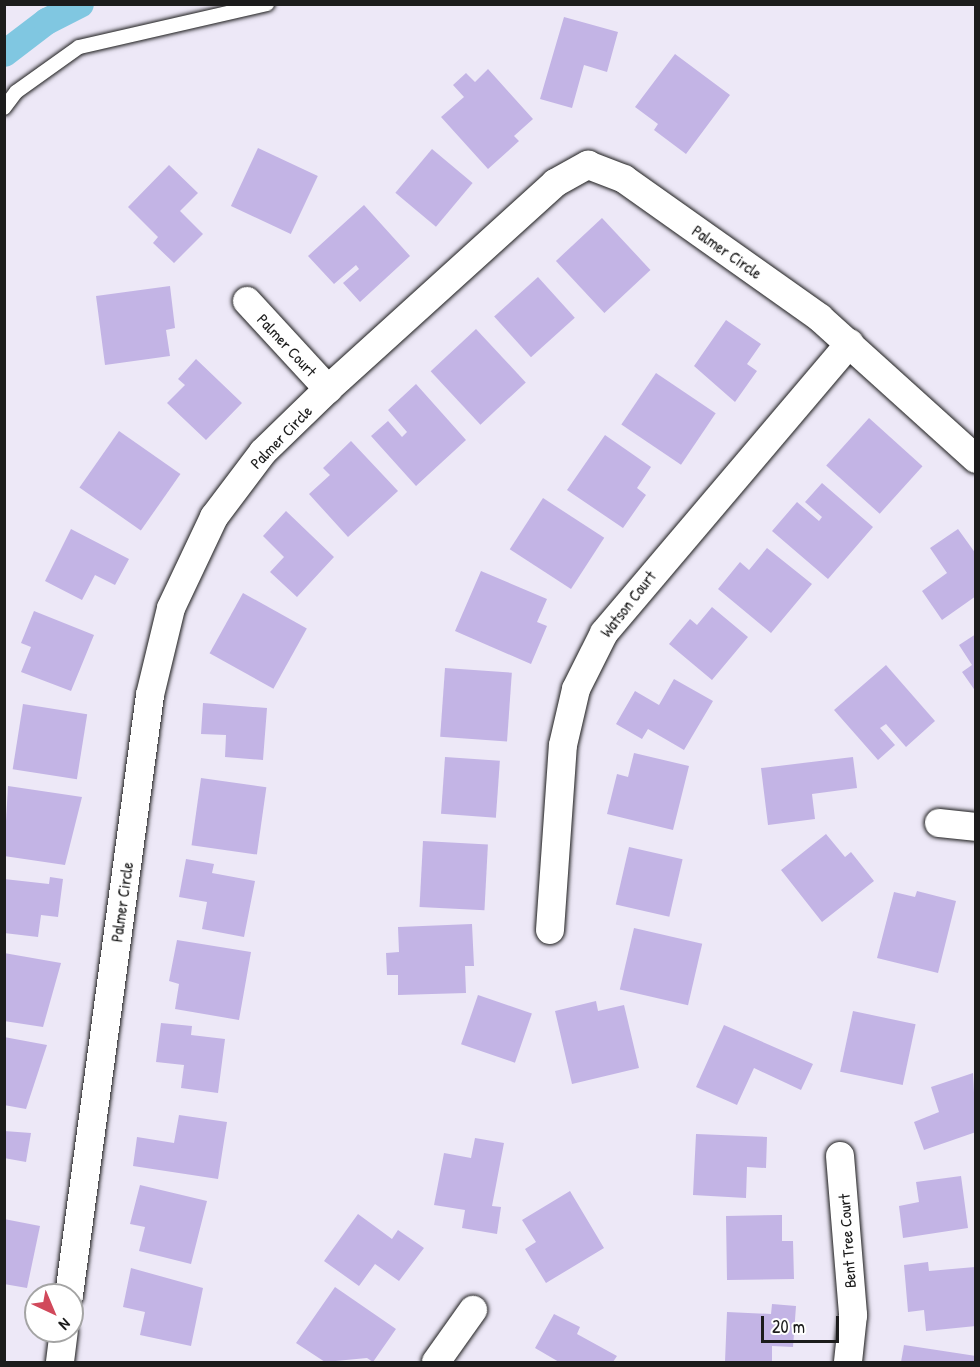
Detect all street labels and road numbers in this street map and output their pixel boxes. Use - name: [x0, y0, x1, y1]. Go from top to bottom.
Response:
- street label: Palmer Circle: [688, 221, 766, 283]
- street label: Palmer Court: [253, 310, 321, 380]
- street label: Palmer Circle: [246, 401, 316, 473]
- street label: Watson Court: [596, 567, 660, 641]
- street label: Palmer Circle: [107, 861, 137, 943]
- street label: Bent Tree Court: [834, 1193, 860, 1289]

